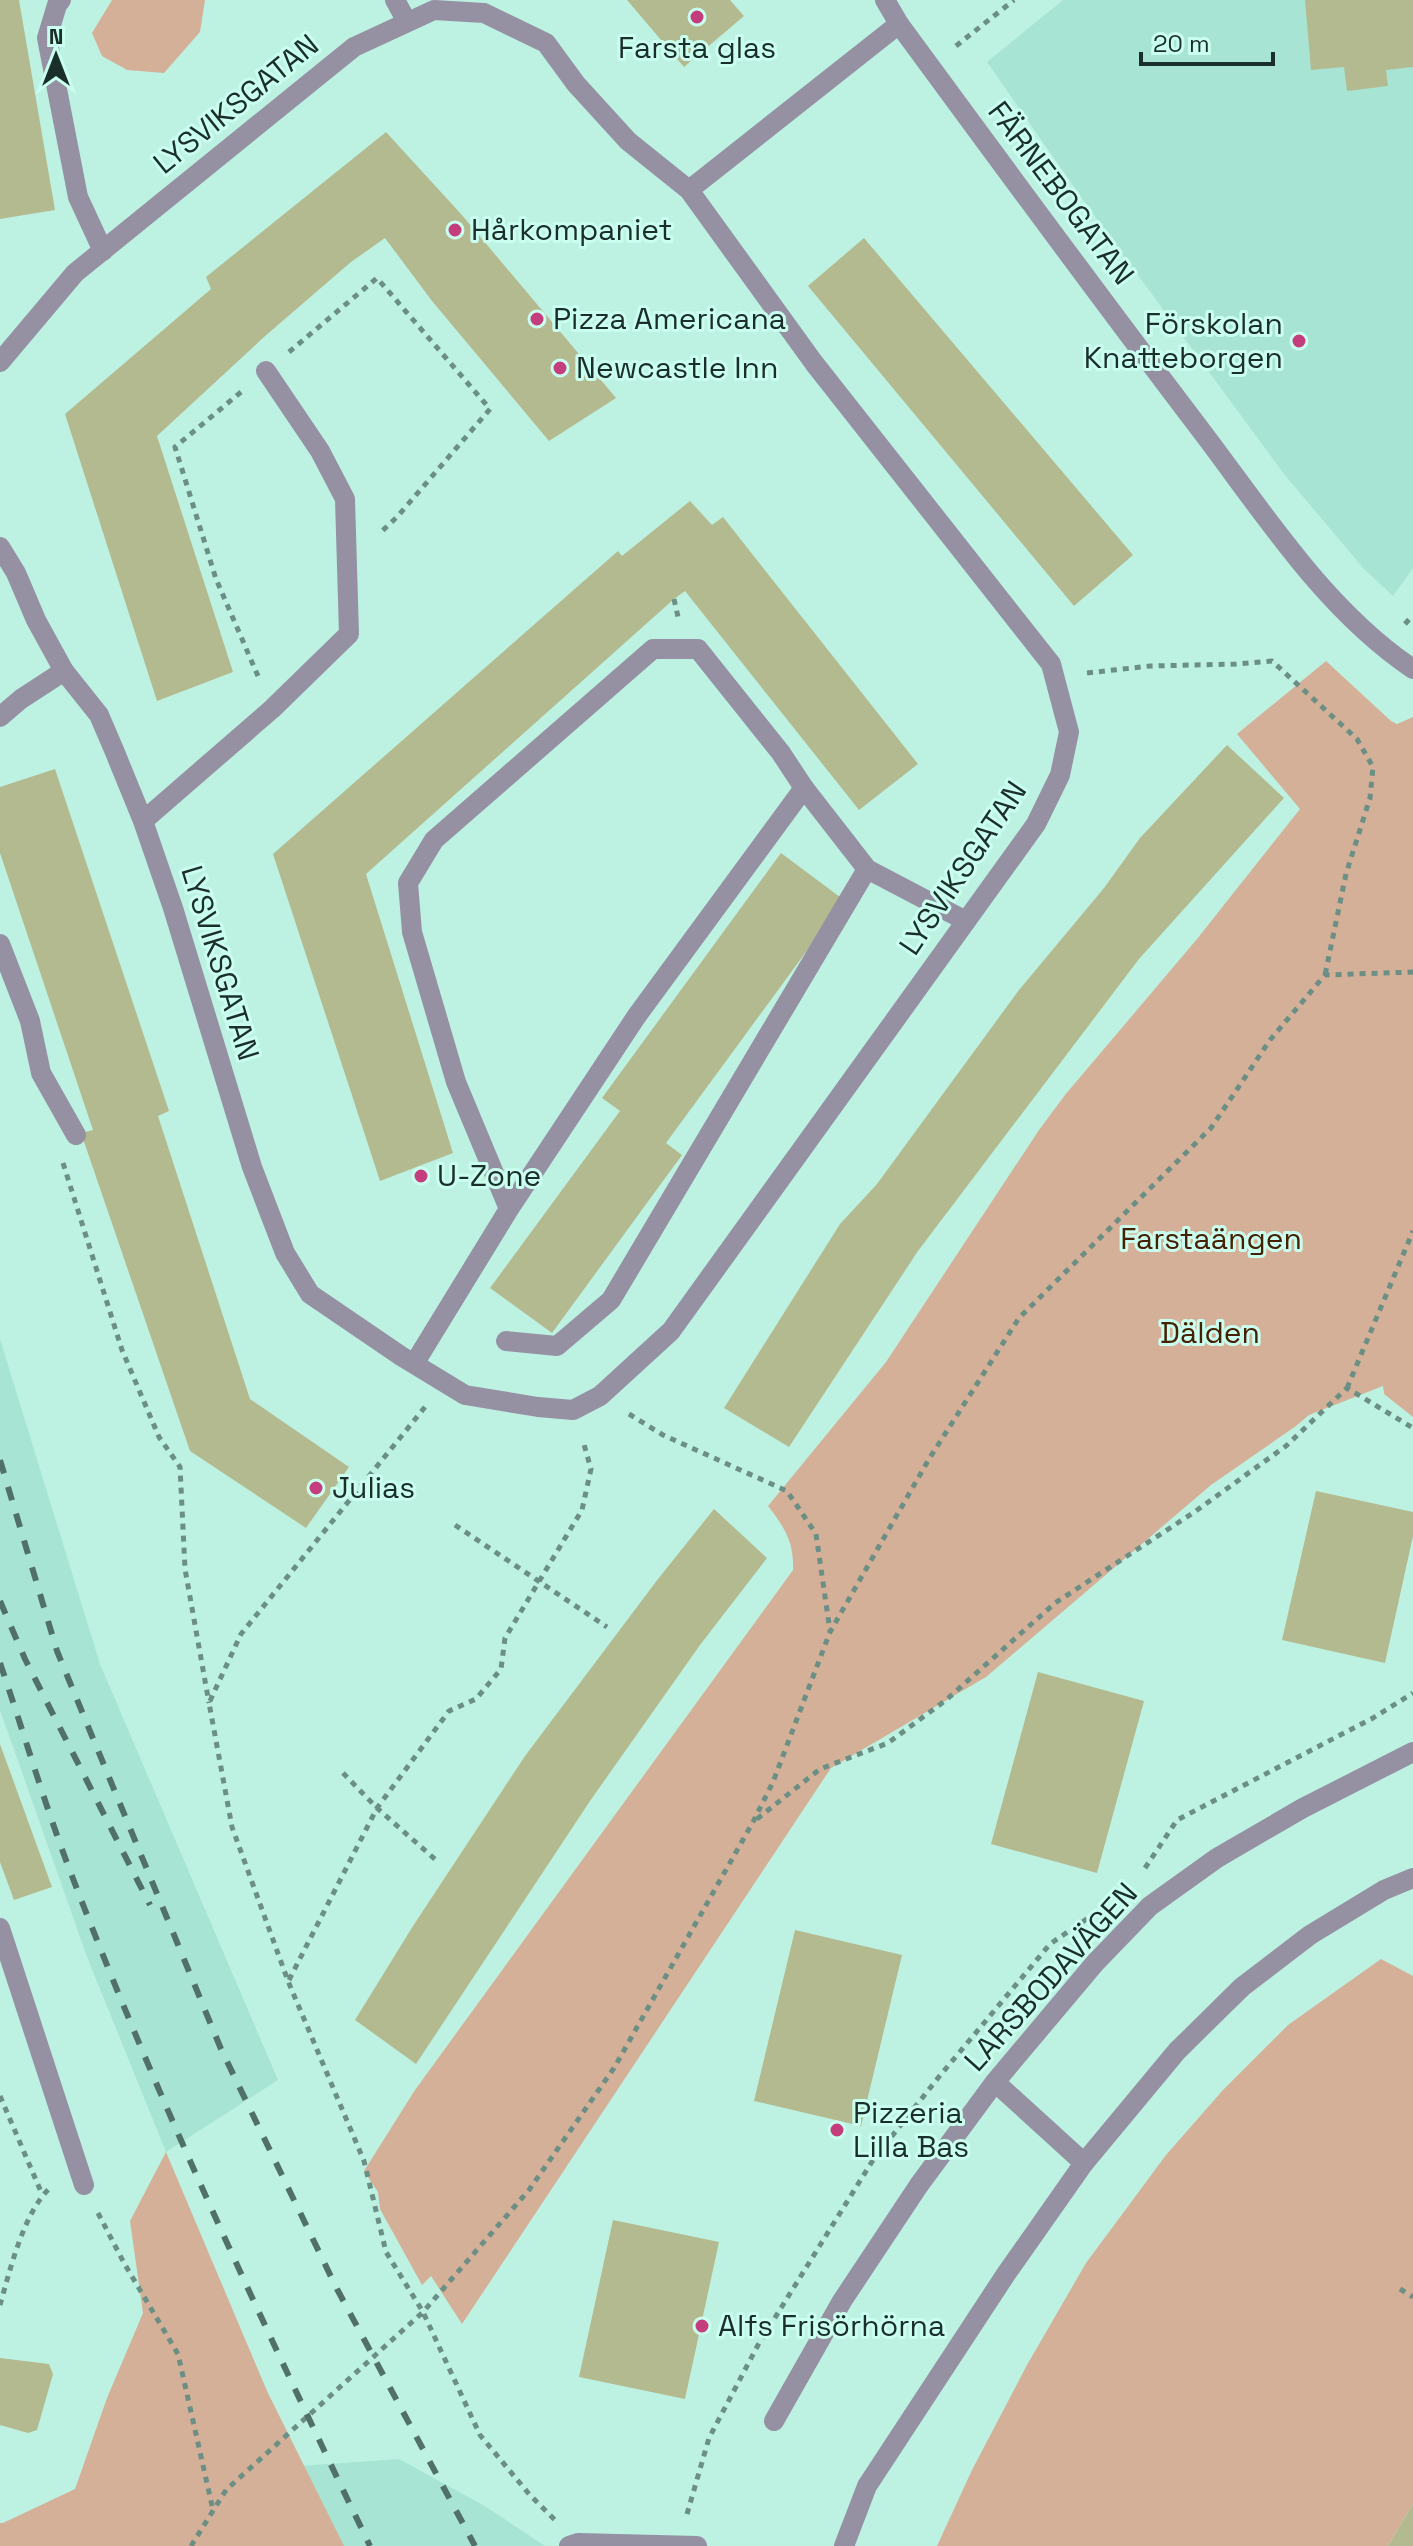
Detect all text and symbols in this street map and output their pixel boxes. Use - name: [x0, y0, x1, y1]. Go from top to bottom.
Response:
- marker: Farsta glas: [688, 8, 706, 26]
- north arrow: [16, 16, 96, 96]
- scale bar: [1141, 16, 1273, 66]
- text: N: [49, 22, 63, 50]
- street label: LYSVIKSGATAN: [145, 25, 326, 182]
- place label: Farsta glas: [618, 28, 776, 67]
- text: 20 m: [1153, 28, 1210, 59]
- street label: FÄRNEBOGATAN: [980, 93, 1143, 292]
- place label: Hårkompaniet: [471, 210, 672, 249]
- marker: Hårkompaniet: [446, 221, 464, 239]
- place label: Pizza Americana: [553, 299, 786, 338]
- place label: Förskolan Knatteborgen: [1084, 304, 1283, 377]
- marker: Pizza Americana: [528, 310, 546, 328]
- marker: Förskolan Knatteborgen: [1290, 332, 1308, 350]
- place label: Newcastle Inn: [576, 348, 778, 387]
- marker: Newcastle Inn: [551, 359, 569, 377]
- street label: LYSVIKSGATAN: [890, 773, 1035, 962]
- street label: LYSVIKSGATAN: [172, 861, 269, 1065]
- place label: U-Zone: [437, 1156, 541, 1195]
- marker: U-Zone: [412, 1167, 430, 1185]
- park label: Farstaängen: [1120, 1219, 1302, 1258]
- park label: Dälden: [1160, 1313, 1260, 1352]
- place label: Julias: [332, 1468, 415, 1507]
- marker: Julias: [307, 1479, 325, 1497]
- street label: LARSBODAVÄGEN: [956, 1874, 1146, 2079]
- place label: Pizzeria Lilla Bas: [853, 2093, 969, 2166]
- marker: Pizzeria Lilla Bas: [828, 2121, 846, 2139]
- place label: Alfs Frisörhörna: [718, 2306, 945, 2345]
- marker: Alfs Frisörhörna: [693, 2317, 711, 2335]

